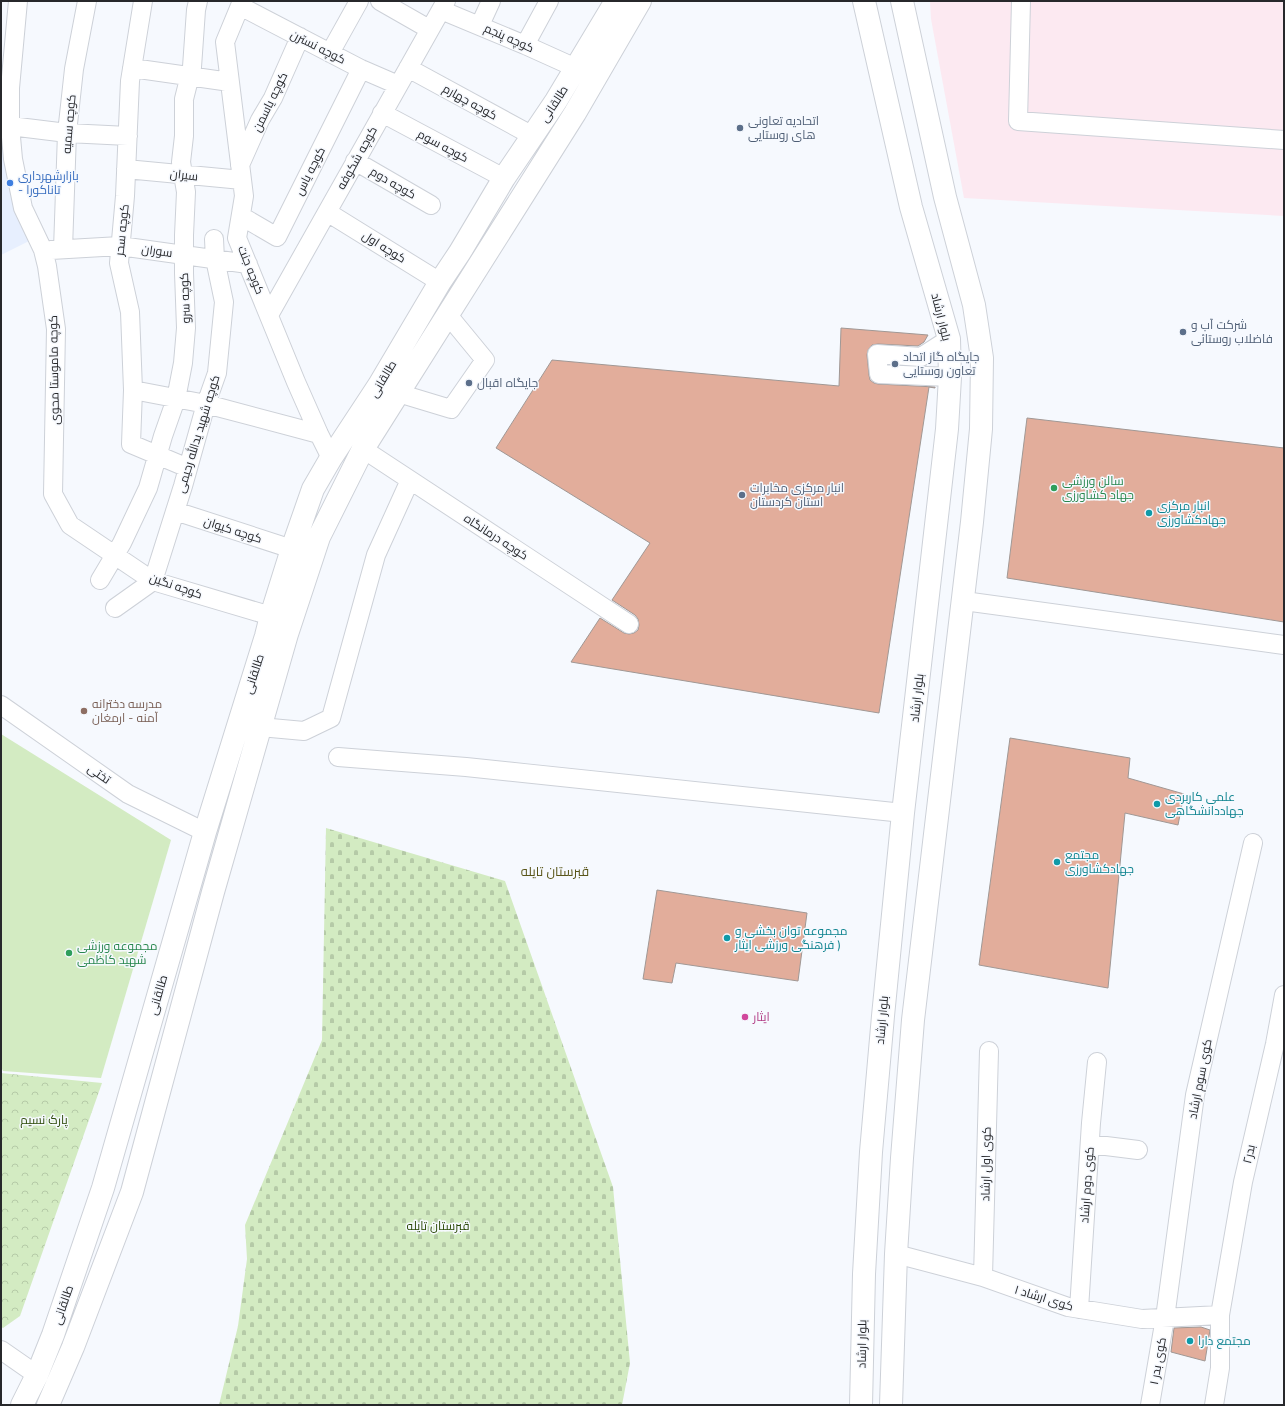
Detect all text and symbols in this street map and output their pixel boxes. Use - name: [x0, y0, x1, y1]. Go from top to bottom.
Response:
- street label: کوچه پنجم: [481, 20, 536, 57]
- street label: کوچه نسترن: [287, 26, 348, 69]
- street label: کوچه یاسمن: [249, 70, 292, 135]
- street label: کوچه چهارم: [439, 80, 500, 124]
- street label: طالقانی: [536, 82, 572, 125]
- street label: کوچه سمیه: [58, 94, 81, 154]
- place label: اتحادیه تعاونی های روستایی: [748, 113, 819, 143]
- street label: کوچه شکوفه: [333, 123, 382, 193]
- marker: اتحادیه تعاونی های روستایی: [735, 123, 745, 133]
- street label: کوچه سوم: [414, 126, 471, 167]
- street label: کوچه یاس: [291, 144, 330, 198]
- street label: کوچه دوم: [366, 163, 419, 204]
- street label: سیران: [169, 166, 199, 184]
- place label: بازارشهرداری - تاناکورا: [18, 168, 79, 198]
- marker: بازارشهرداری - تاناکورا: [5, 178, 15, 188]
- street label: کوچه سحر: [111, 203, 134, 258]
- street label: کوچه اول: [358, 227, 409, 268]
- street label: سوران: [140, 241, 174, 261]
- street label: کوچه جنت: [233, 243, 268, 297]
- street label: کوچه سرو: [176, 272, 195, 324]
- street label: بلوار ارشاد: [927, 291, 955, 343]
- street label: کوچه ماموستا محوی: [45, 315, 64, 425]
- place label: شرکت آب و فاضلاب روستائی: [1191, 317, 1273, 347]
- marker: شرکت آب و فاضلاب روستائی: [1178, 327, 1188, 337]
- place label: جایگاه گاز اتحاد تعاون روستایی: [903, 349, 979, 379]
- street label: طالقانی: [366, 357, 400, 401]
- marker: جایگاه گاز اتحاد تعاون روستایی: [890, 359, 900, 369]
- street label: کوچه شهید یدالله رحیمی: [172, 373, 225, 495]
- place label: جایگاه اقبال: [477, 375, 538, 391]
- marker: جایگاه اقبال: [464, 378, 474, 388]
- place label: سالن ورزشی جهاد کشاورزی: [1062, 473, 1134, 503]
- place label: انبار مرکزی مخابرات استان کردستان: [750, 480, 844, 510]
- marker: سالن ورزشی جهاد کشاورزی: [1049, 483, 1059, 493]
- marker: انبار مرکزی مخابرات استان کردستان: [737, 490, 747, 500]
- place label: انبار مرکزی جهادکشاورزی: [1157, 498, 1226, 528]
- marker: انبار مرکزی جهادکشاورزی: [1144, 508, 1154, 518]
- street label: کوچه درمانگاه: [460, 510, 531, 565]
- street label: کوچه کیوان: [202, 513, 264, 548]
- street label: کوچه نگین: [147, 570, 204, 603]
- street label: طالقانی: [240, 652, 268, 696]
- street label: بلوار ارشاد: [906, 673, 928, 723]
- place label: مدرسه دخترانه آمنه - ارمغان: [92, 696, 162, 726]
- marker: مدرسه دخترانه آمنه - ارمغان: [79, 706, 89, 716]
- street label: تختی: [84, 760, 114, 788]
- place label: علمی کاربردی جهاددانشگاهی: [1165, 789, 1244, 819]
- marker: علمی کاربردی جهاددانشگاهی: [1152, 799, 1162, 809]
- place label: مجتمع جهادکشاورزی: [1065, 847, 1134, 877]
- marker: مجتمع جهادکشاورزی: [1052, 857, 1062, 867]
- district label: قبرستان تایله: [521, 863, 589, 881]
- place label: مجموعه توان بخشی و فرهنگی ورزشی ایثار ): [734, 923, 848, 953]
- marker: مجموعه توان بخشی و فرهنگی ورزشی ایثار ): [722, 933, 732, 943]
- place label: مجموعه ورزشی شهید کاظمی: [77, 938, 158, 968]
- marker: مجموعه ورزشی شهید کاظمی: [64, 948, 74, 958]
- street label: طالقانی: [145, 973, 171, 1017]
- street label: بلوار ارشاد: [872, 995, 892, 1045]
- place label: ایثار: [752, 1009, 770, 1025]
- marker: ایثار: [740, 1012, 750, 1022]
- street label: کوی سوم ارشاد: [1184, 1038, 1216, 1120]
- park label: پارک نسیم: [20, 1112, 68, 1129]
- street label: کوی اول ارشاد: [977, 1126, 995, 1202]
- street label: بدر۲: [1239, 1143, 1259, 1165]
- street label: کوی دوم ارشاد: [1076, 1146, 1098, 1224]
- park label: قبرستان تایله: [406, 1218, 470, 1234]
- street label: کوی ارشاد ۱: [1013, 1281, 1075, 1315]
- street label: طالقانی: [49, 1283, 77, 1327]
- street label: بلوار ارشاد: [854, 1319, 870, 1369]
- place label: مجتمع دارا: [1198, 1333, 1251, 1349]
- street label: کوی بدر ۱: [1146, 1336, 1170, 1386]
- marker: مجتمع دارا: [1185, 1336, 1195, 1346]

